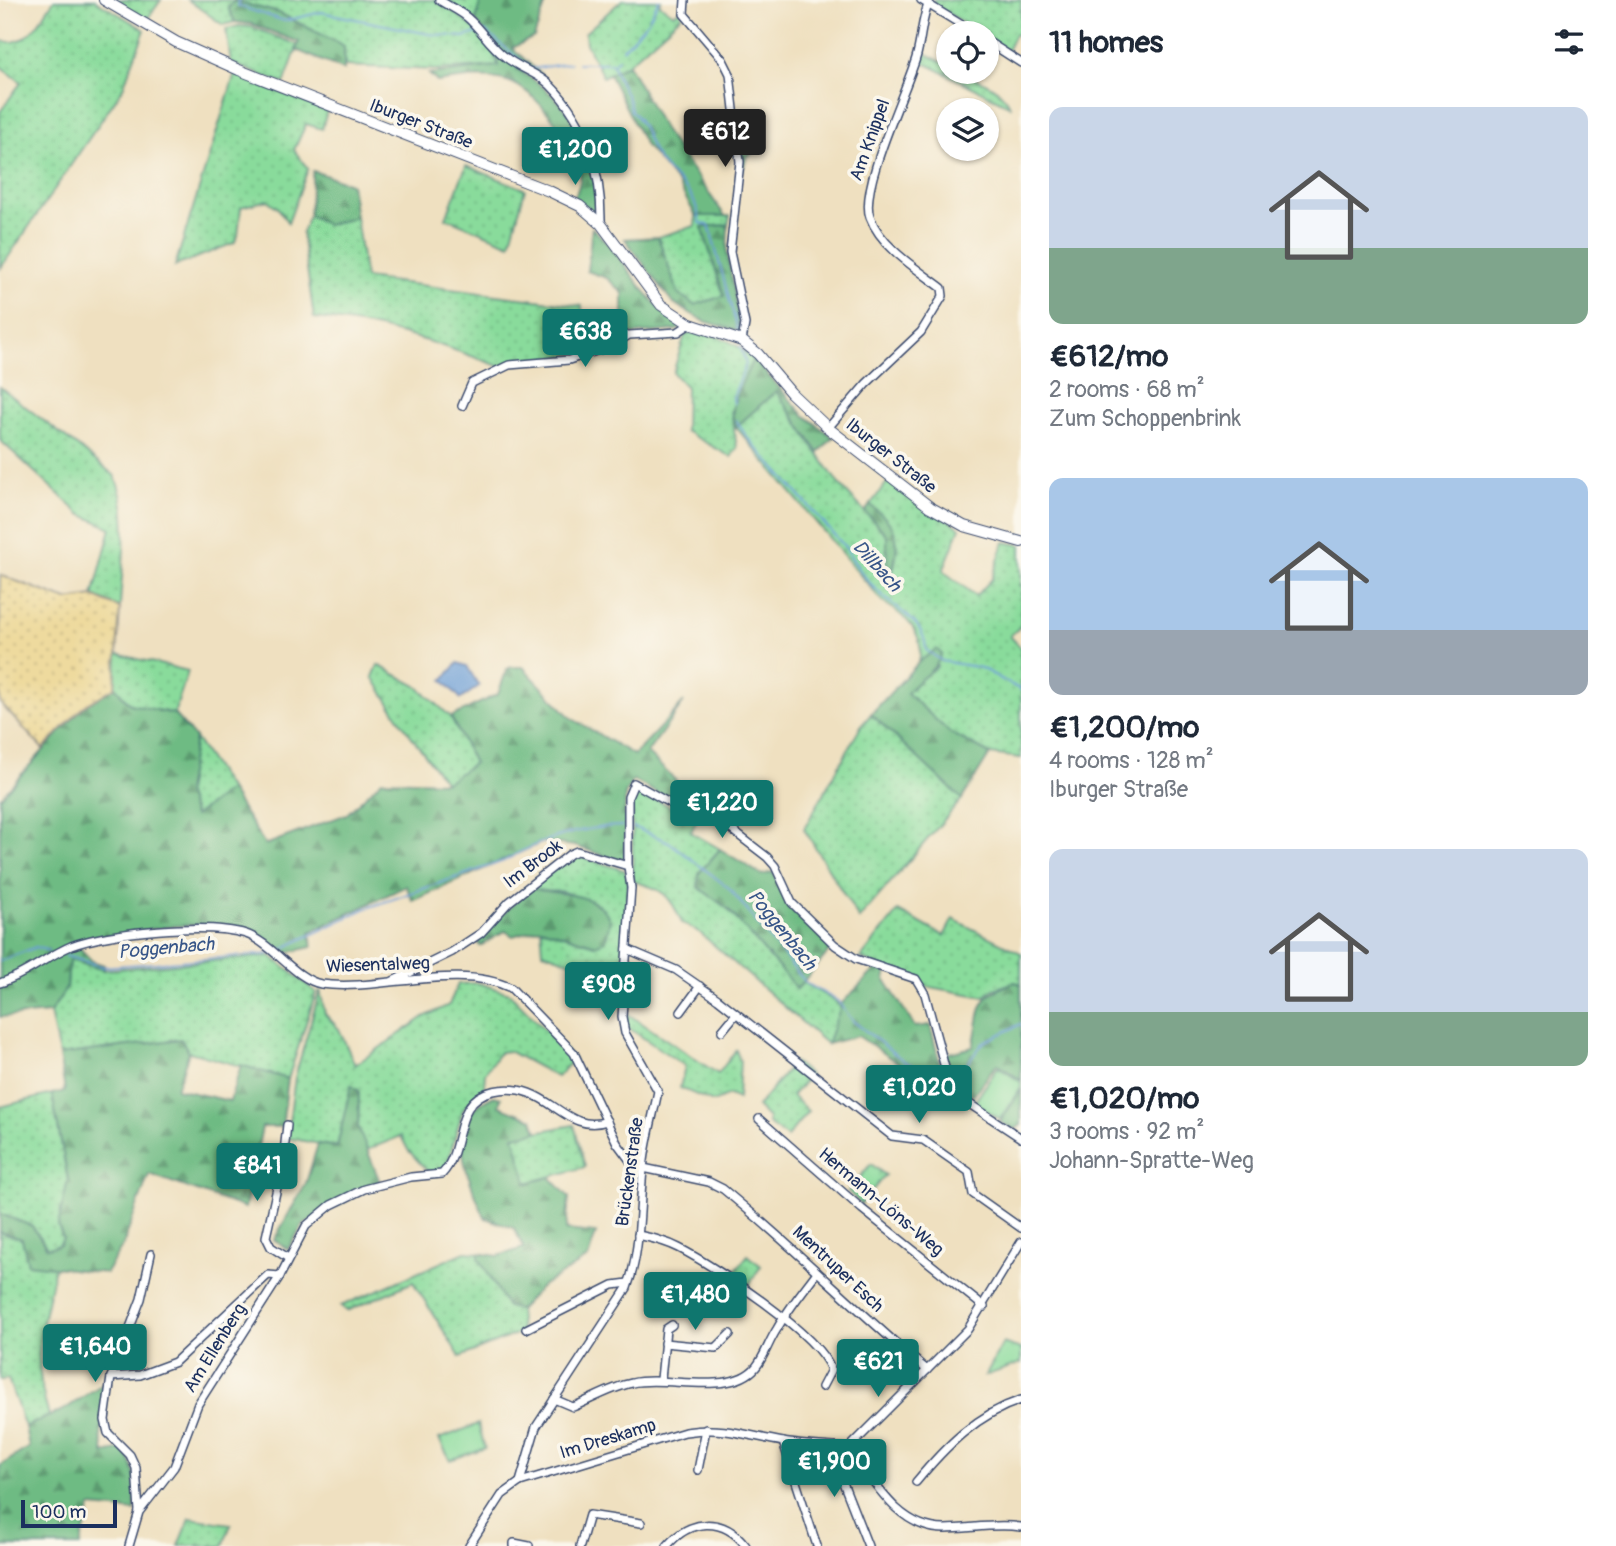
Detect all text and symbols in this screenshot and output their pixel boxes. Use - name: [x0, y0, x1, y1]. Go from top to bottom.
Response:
- map controls: [936, 21, 999, 161]
- button: locate: [936, 21, 999, 84]
- icon: filters: [1550, 23, 1588, 61]
- text: 11 homes: [1049, 24, 1163, 61]
- street label: Iburger Straße: [366, 94, 476, 154]
- street label: Am Knippel: [845, 96, 895, 184]
- button: layers: [936, 98, 999, 161]
- pin: €612: [684, 110, 766, 169]
- text: €612: [700, 117, 750, 146]
- pin: €1,200: [518, 128, 632, 187]
- text: €1,200: [538, 135, 612, 164]
- icon: home: [1256, 152, 1382, 278]
- pin: €638: [544, 310, 626, 369]
- text: €638: [559, 317, 612, 346]
- text: €612/mo: [1049, 338, 1168, 375]
- text: 2 rooms · 68 m²: [1049, 375, 1205, 404]
- text: Zum Schoppenbrink: [1049, 404, 1241, 433]
- street label: Iburger Straße: [841, 413, 941, 499]
- icon: home: [1256, 523, 1382, 649]
- water label: Dillbach: [848, 535, 907, 598]
- text: €1,200/mo: [1049, 709, 1199, 746]
- text: 4 rooms · 128 m²: [1049, 746, 1214, 775]
- text: Iburger Straße: [1049, 775, 1188, 804]
- pin: €1,220: [665, 780, 779, 840]
- text: €1,220: [686, 788, 758, 817]
- street label: Im Brook: [499, 834, 567, 894]
- water label: Poggenbach: [742, 885, 822, 976]
- icon: home: [1256, 894, 1382, 1020]
- water label: Poggenbach: [117, 932, 216, 964]
- street label: Wiesentalweg: [326, 952, 430, 978]
- pin: €908: [567, 962, 649, 1022]
- text: €908: [581, 970, 635, 999]
- pin: €1,020: [862, 1066, 976, 1125]
- text: €1,020: [882, 1073, 956, 1102]
- text: €1,020/mo: [1049, 1080, 1199, 1117]
- street label: Brückenstraße: [611, 1116, 649, 1228]
- text: 3 rooms · 92 m²: [1049, 1117, 1204, 1146]
- street label: Hermann-Löns-Weg: [814, 1143, 948, 1261]
- pin: €841: [216, 1144, 298, 1203]
- text: Johann-Spratte-Weg: [1049, 1146, 1254, 1175]
- text: €841: [232, 1151, 282, 1180]
- street label: Mentruper Esch: [787, 1221, 889, 1317]
- pin: €1,480: [638, 1272, 752, 1332]
- text: €1,480: [660, 1280, 730, 1309]
- street label: Am Ellenberg: [178, 1299, 252, 1397]
- pin: €1,640: [38, 1324, 152, 1384]
- text: €1,640: [59, 1332, 131, 1361]
- pin: €621: [837, 1340, 919, 1399]
- text: €621: [853, 1347, 903, 1376]
- street label: Im Dreskamp: [557, 1413, 659, 1465]
- pin: €1,900: [777, 1440, 891, 1499]
- text: €1,900: [797, 1447, 871, 1476]
- scale bar: [21, 1497, 117, 1529]
- text: 100 m: [32, 1500, 86, 1524]

